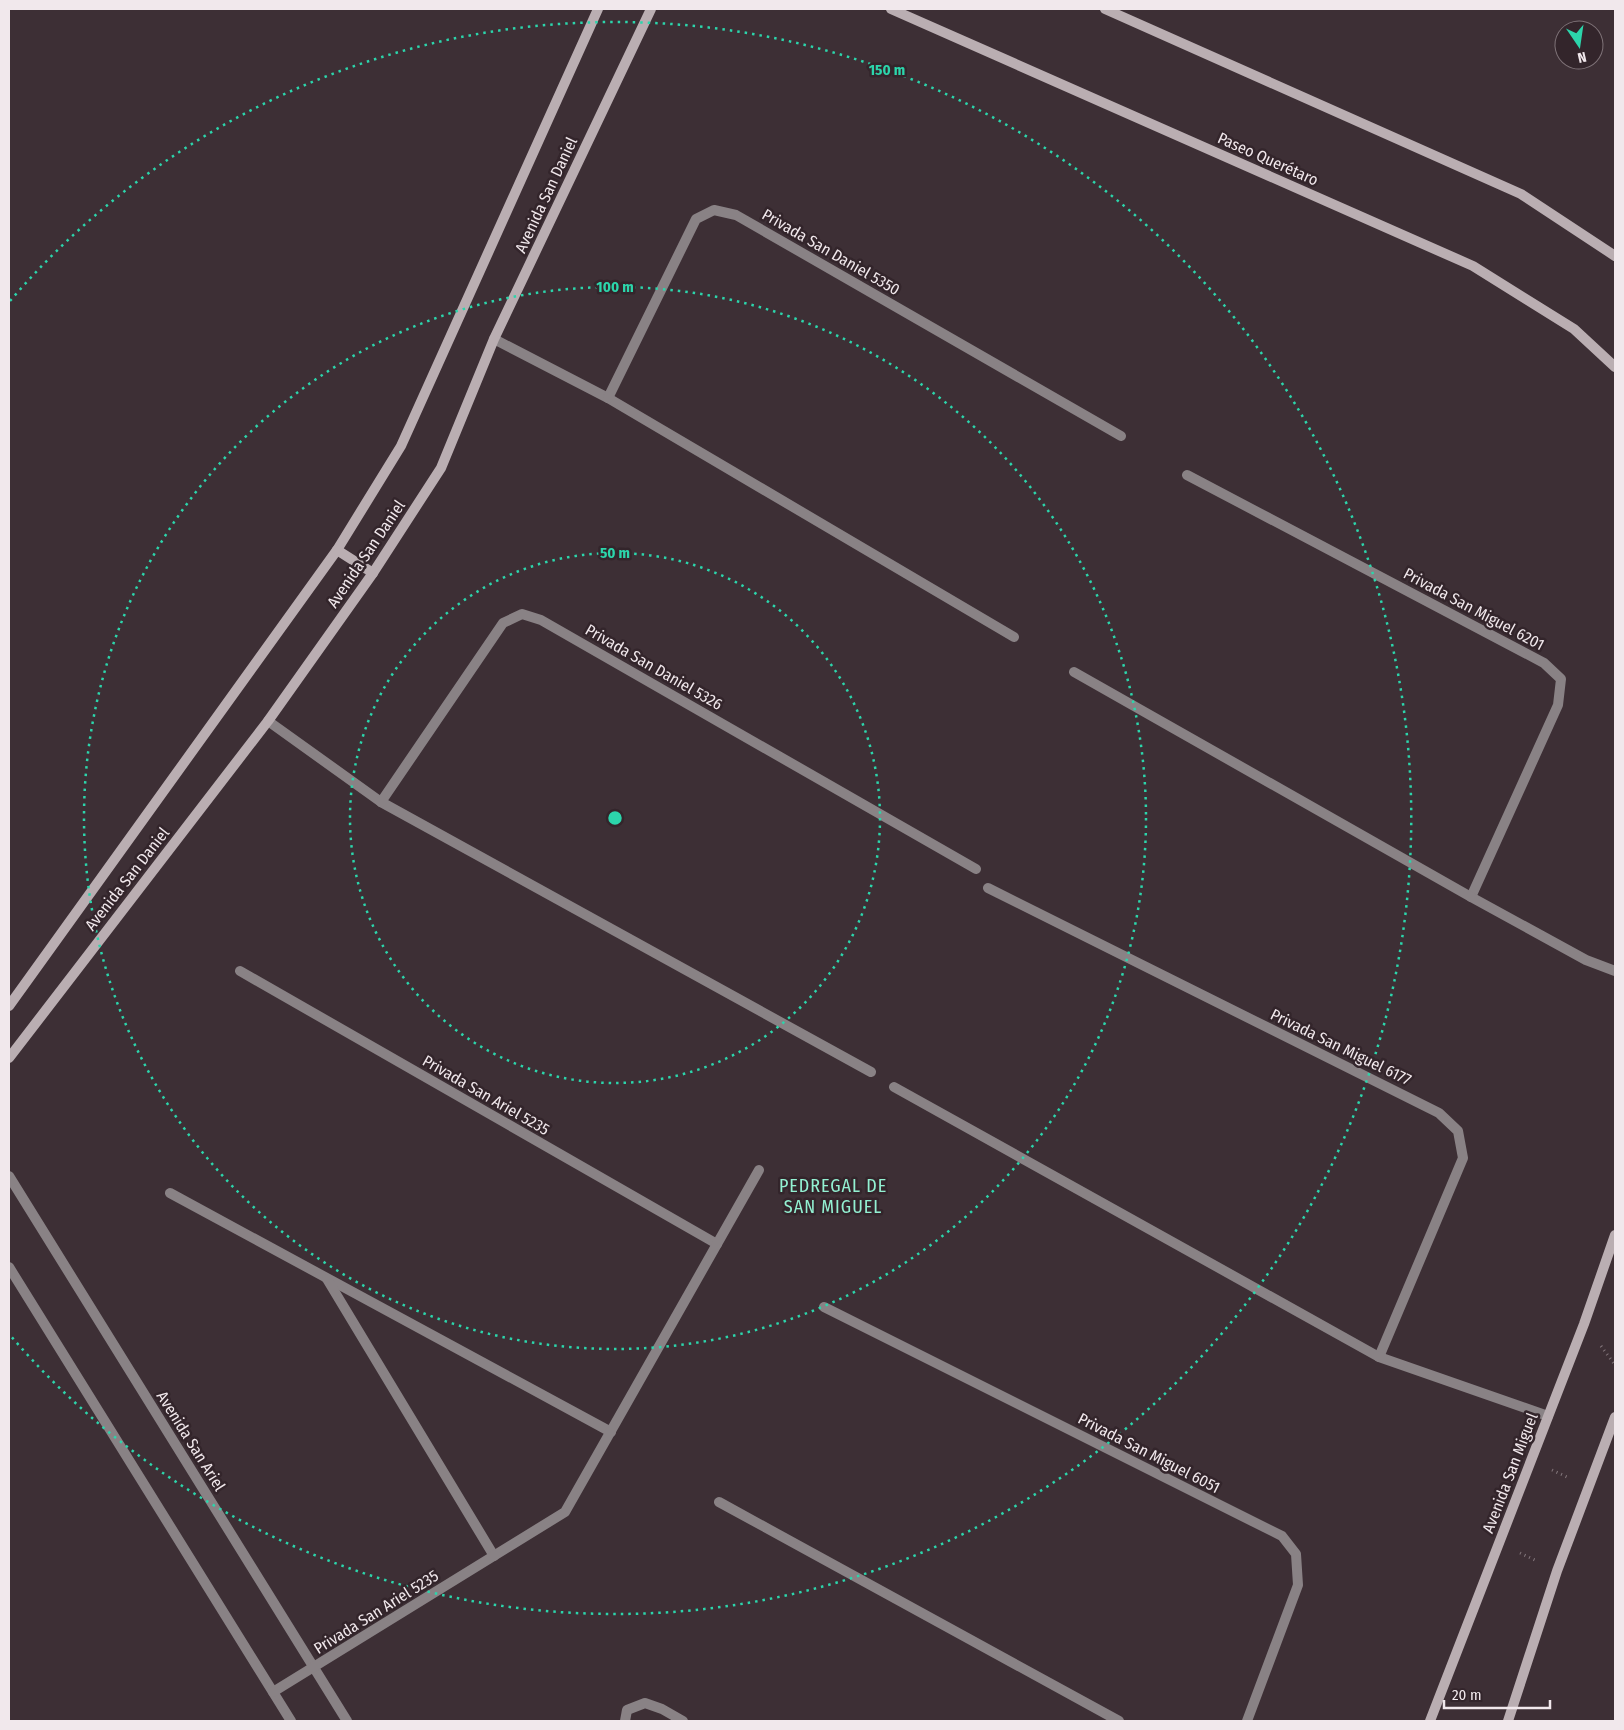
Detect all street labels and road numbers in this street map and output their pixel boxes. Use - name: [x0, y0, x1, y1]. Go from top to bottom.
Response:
- street label: Paseo Querétaro: [1215, 128, 1321, 190]
- street label: Avenida San Daniel: [511, 134, 581, 256]
- street label: Privada San Daniel 5350: [759, 205, 903, 299]
- street label: Avenida San Daniel: [323, 497, 409, 611]
- street label: Privada San Miguel 6201: [1400, 564, 1548, 654]
- street label: Privada San Daniel 5326: [582, 620, 726, 714]
- street label: Avenida San Daniel: [81, 824, 173, 934]
- street label: Privada San Miguel 6177: [1268, 1005, 1415, 1090]
- street label: Privada San Ariel 5235: [419, 1051, 553, 1139]
- street label: Avenida San Ariel: [153, 1388, 229, 1494]
- street label: Privada San Miguel 6051: [1075, 1409, 1223, 1497]
- street label: Avenida San Miguel: [1478, 1410, 1542, 1536]
- street label: Privada San Ariel 5235: [310, 1566, 442, 1658]

